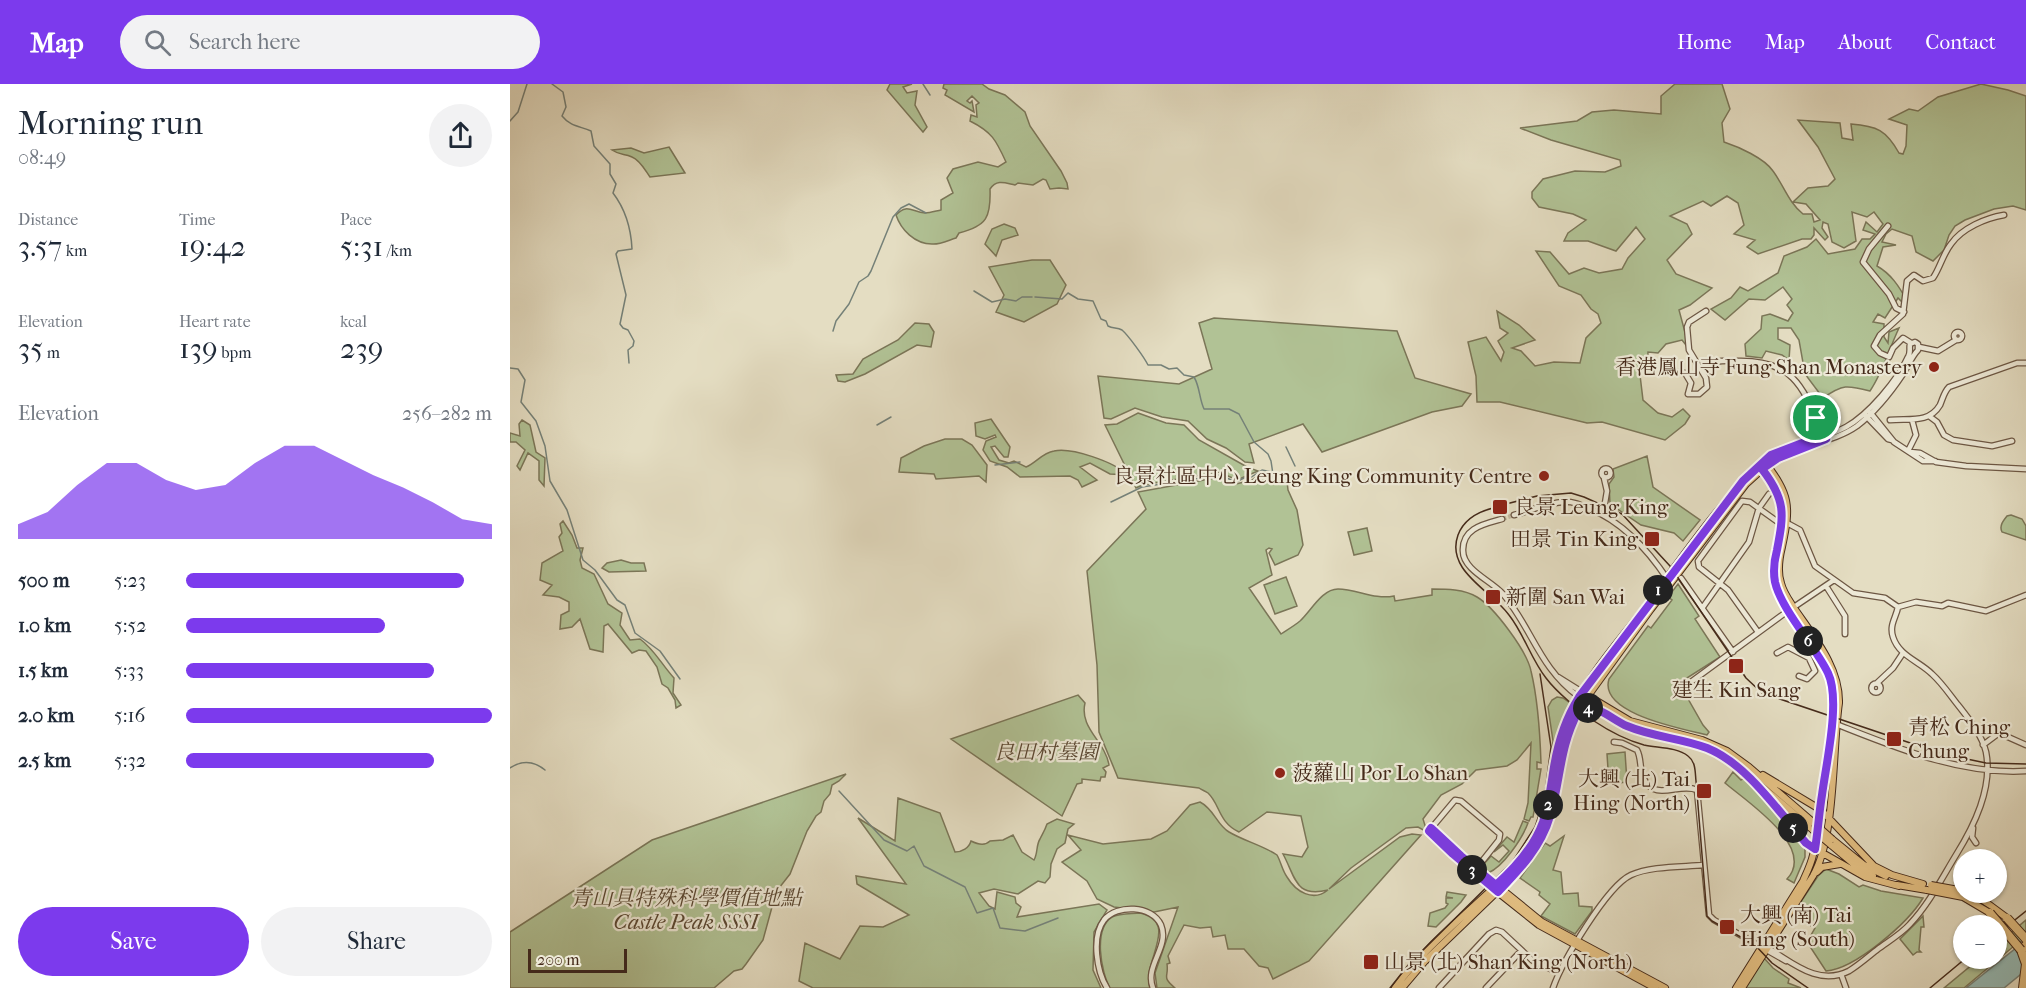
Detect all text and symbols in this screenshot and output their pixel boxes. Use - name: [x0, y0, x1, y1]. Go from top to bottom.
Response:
- search box: [120, 15, 540, 69]
- text: Map: [30, 26, 84, 59]
- icon: search: [141, 26, 174, 59]
- text: Search here: [189, 29, 300, 55]
- text: Home: [1677, 30, 1732, 54]
- text: Map: [1765, 30, 1805, 54]
- text: About: [1838, 30, 1892, 54]
- text: Contact: [1925, 30, 1996, 54]
- text: Morning run: [18, 104, 203, 143]
- button: share: [429, 104, 492, 167]
- text: 08:49: [18, 146, 66, 169]
- text: Distance: [18, 210, 78, 229]
- text: Time: [179, 210, 215, 229]
- text: Pace: [340, 210, 372, 229]
- text: 3.57: [18, 229, 62, 264]
- text: 19:42: [179, 229, 246, 264]
- text: 5:31: [340, 229, 383, 264]
- text: km: [62, 241, 87, 260]
- text: /km: [383, 241, 412, 260]
- text: Elevation: [18, 312, 83, 331]
- text: Heart rate: [179, 312, 251, 331]
- text: kcal: [340, 312, 367, 331]
- text: 35: [18, 331, 43, 366]
- text: 139: [179, 331, 218, 366]
- text: 239: [340, 331, 383, 366]
- text: m: [43, 343, 60, 362]
- text: bpm: [218, 343, 251, 362]
- place label: 香港鳳山寺 Fung Shan Monastery: [1615, 355, 1923, 379]
- marker: 香港鳳山寺 Fung Shan Monastery: [1927, 360, 1941, 374]
- pin: [1790, 392, 1841, 443]
- icon: arrive: [1799, 401, 1832, 434]
- text: Elevation: [18, 402, 99, 425]
- text: 256–282 m: [402, 402, 492, 425]
- place label: 良景社區中心 Leung King Community Centre: [1113, 464, 1532, 488]
- marker: 良景社區中心 Leung King Community Centre: [1537, 469, 1551, 483]
- place label: 良景 Leung King: [1514, 495, 1669, 519]
- marker: 良景 Leung King: [1491, 498, 1509, 516]
- place label: 田景 Tin King: [1510, 527, 1639, 551]
- marker: 田景 Tin King: [1643, 530, 1661, 548]
- text: 500 m: [18, 569, 70, 592]
- text: 5:23: [114, 569, 146, 592]
- pin: 1: [1643, 575, 1673, 605]
- text: 1: [1655, 580, 1661, 599]
- place label: 新圍 San Wai: [1506, 585, 1625, 609]
- marker: 新圍 San Wai: [1484, 588, 1502, 606]
- text: 1.0 km: [18, 614, 71, 637]
- text: 5:52: [114, 614, 146, 637]
- pin: 6: [1793, 626, 1823, 656]
- text: 6: [1804, 631, 1812, 650]
- marker: 建生 Kin Sang: [1727, 657, 1745, 675]
- text: 1.5 km: [18, 659, 68, 682]
- text: 5:33: [114, 659, 144, 682]
- place label: 建生 Kin Sang: [1672, 678, 1801, 702]
- pin: 4: [1573, 693, 1603, 723]
- text: 4: [1583, 698, 1593, 717]
- text: 2.0 km: [18, 704, 74, 727]
- text: 5:16: [114, 704, 145, 727]
- place label: 青松 Ching Chung: [1908, 715, 2011, 763]
- marker: 青松 Ching Chung: [1885, 730, 1903, 748]
- park label: 良田村墓園: [994, 740, 1101, 764]
- text: 2.5 km: [18, 749, 71, 772]
- text: 5:32: [114, 749, 146, 772]
- place label: 菠蘿山 Por Lo Shan: [1292, 761, 1468, 785]
- marker: 菠蘿山 Por Lo Shan: [1273, 766, 1287, 780]
- place label: 大興 (北) Tai Hing (North): [1573, 767, 1690, 815]
- marker: 大興 (北) Tai Hing (North): [1695, 782, 1713, 800]
- pin: 2: [1533, 790, 1563, 820]
- text: 2: [1544, 795, 1552, 814]
- pin: 5: [1778, 813, 1808, 843]
- text: 5: [1790, 818, 1796, 837]
- map controls: [1953, 849, 2007, 969]
- button: +: [1953, 849, 2007, 903]
- pin: 3: [1457, 855, 1487, 885]
- text: 3: [1469, 860, 1475, 879]
- park label: 青山具特殊科學價值地點 Castle Peak SSSI: [571, 886, 804, 934]
- place label: 大興 (南) Tai Hing (South): [1740, 903, 1855, 951]
- button: Save: [18, 907, 249, 976]
- button: Share: [261, 907, 492, 976]
- button: −: [1953, 915, 2007, 969]
- marker: 大興 (南) Tai Hing (South): [1718, 918, 1736, 936]
- scale bar: [528, 946, 627, 974]
- text: 200 m: [537, 950, 580, 969]
- place label: 山景 (北) Shan King (North): [1384, 950, 1632, 974]
- marker: 山景 (北) Shan King (North): [1362, 953, 1380, 971]

